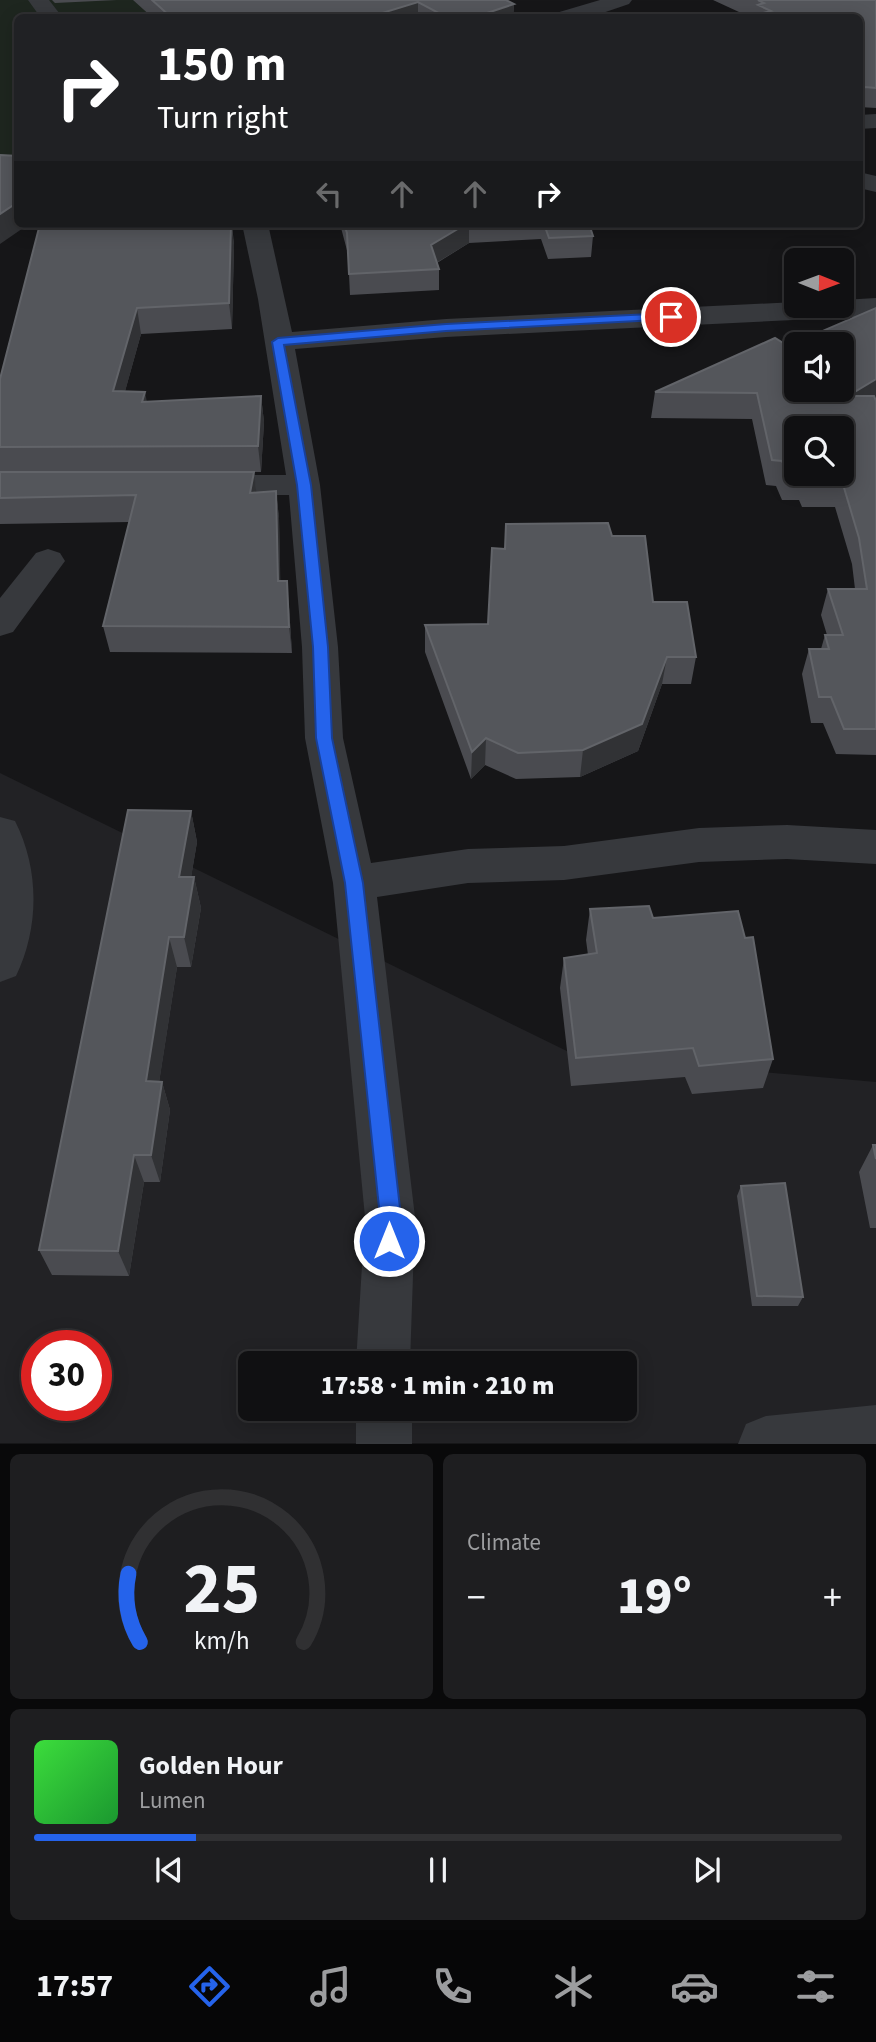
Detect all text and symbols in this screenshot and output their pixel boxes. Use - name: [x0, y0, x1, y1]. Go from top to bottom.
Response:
- text: 150 m: [157, 30, 286, 100]
- icon: right: [42, 42, 133, 133]
- text: Turn right: [157, 95, 288, 141]
- icon: left: [310, 175, 348, 213]
- icon: ahead: [383, 175, 421, 213]
- icon: ahead: [456, 175, 494, 213]
- icon: right: [529, 175, 567, 213]
- north arrow: [784, 248, 854, 318]
- map controls: [784, 248, 854, 486]
- pin: [641, 287, 701, 347]
- icon: arrive: [652, 298, 690, 336]
- button: sound: [784, 332, 854, 402]
- button: search: [784, 416, 854, 486]
- position arrow: [352, 1204, 426, 1278]
- speed limit sign: 30: [21, 1330, 112, 1421]
- text: 17:58 · 1 min · 210 m: [321, 1367, 554, 1404]
- text: Climate: [467, 1526, 541, 1559]
- text: 25: [183, 1538, 260, 1642]
- text: 19°: [617, 1560, 692, 1634]
- text: −: [467, 1571, 486, 1625]
- text: +: [823, 1571, 842, 1625]
- text: km/h: [194, 1623, 249, 1659]
- text: Golden Hour: [139, 1747, 283, 1784]
- text: Lumen: [139, 1784, 206, 1817]
- icon: previous: [150, 1851, 188, 1889]
- icon: pause: [419, 1851, 457, 1889]
- icon: next: [688, 1851, 726, 1889]
- icon: directions: [185, 1962, 234, 2011]
- icon: music: [306, 1962, 355, 2011]
- icon: phone: [428, 1962, 477, 2011]
- icon: climate: [549, 1962, 598, 2011]
- icon: car: [670, 1962, 719, 2011]
- icon: filters: [791, 1962, 840, 2011]
- text: 17:57: [36, 1963, 113, 2009]

